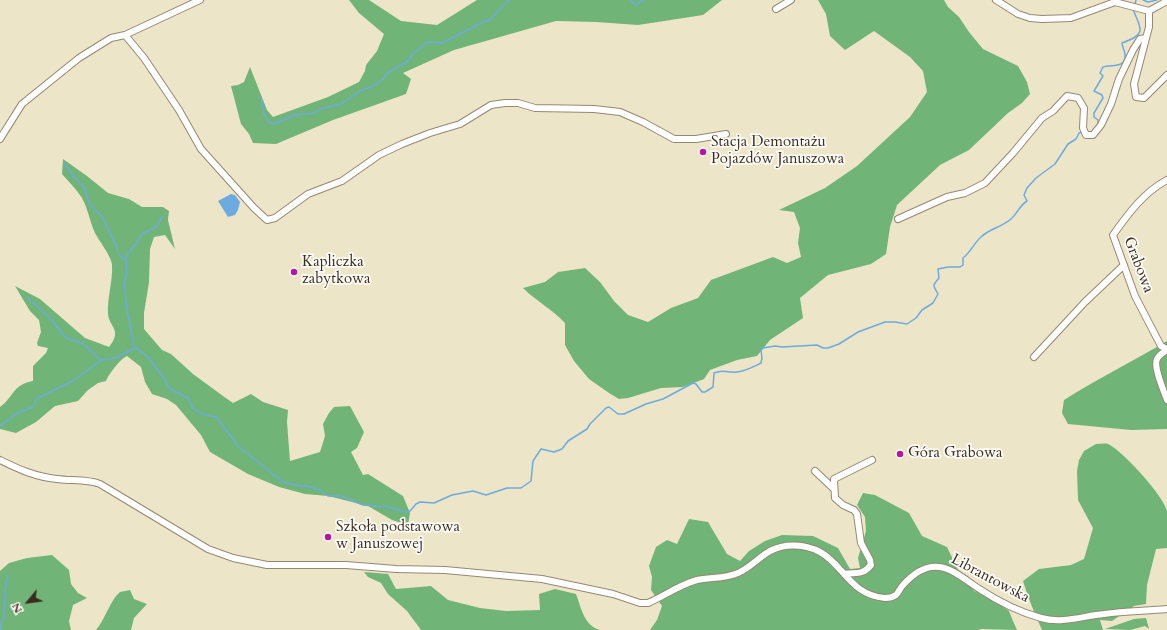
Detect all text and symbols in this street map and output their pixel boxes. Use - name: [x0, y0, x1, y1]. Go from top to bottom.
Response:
- place label: Stacja Demontażu Pojazdów Januszowa: [711, 134, 844, 169]
- marker: Stacja Demontażu Pojazdów Januszowa: [698, 147, 708, 157]
- street label: Grabowa: [1119, 234, 1157, 296]
- place label: Kapliczka zabytkowa: [302, 254, 371, 289]
- marker: Kapliczka zabytkowa: [289, 267, 299, 277]
- place label: Góra Grabowa: [908, 445, 1002, 463]
- marker: Góra Grabowa: [895, 449, 905, 459]
- place label: Szkoła podstawowa w Januszowej: [336, 519, 460, 554]
- marker: Szkoła podstawowa w Januszowej: [323, 532, 333, 542]
- street label: Librantowska: [948, 551, 1032, 607]
- north arrow: [8, 582, 48, 622]
- text: N: [8, 600, 26, 616]

